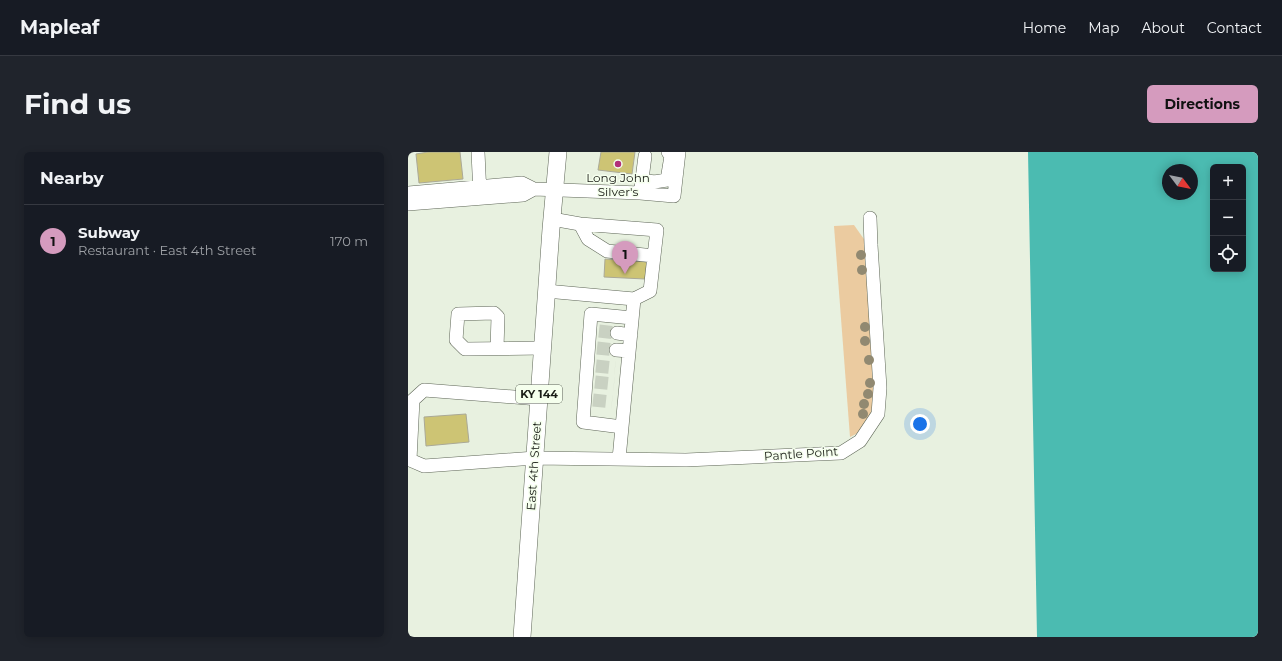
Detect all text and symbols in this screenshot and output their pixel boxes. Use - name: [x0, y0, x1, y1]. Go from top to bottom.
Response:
- text: Mapleaf: [20, 16, 99, 39]
- text: Home: [1023, 19, 1066, 37]
- text: Map: [1088, 19, 1119, 37]
- text: About: [1141, 19, 1185, 37]
- text: Contact: [1207, 19, 1262, 37]
- button: Directions: [1147, 85, 1258, 123]
- text: Find us: [24, 87, 131, 121]
- marker: Long John Silver's: [613, 159, 623, 169]
- north arrow: [1162, 164, 1198, 200]
- map controls: [1210, 164, 1246, 272]
- button: +: [1210, 164, 1246, 200]
- text: Nearby: [40, 168, 104, 188]
- place label: Long John Silver's: [586, 170, 650, 199]
- button: −: [1210, 200, 1246, 236]
- text: Subway: [78, 223, 140, 242]
- text: 1: [50, 233, 56, 249]
- text: 170 m: [330, 233, 368, 249]
- button: locate: [1210, 236, 1246, 272]
- pin: 1: [612, 241, 638, 274]
- text: Restaurant · East 4th Street: [78, 242, 256, 258]
- road number: KY 144: [516, 385, 562, 403]
- your location: [910, 414, 930, 434]
- street label: East 4th Street: [523, 421, 544, 511]
- street label: Pantle Point: [763, 443, 839, 464]

